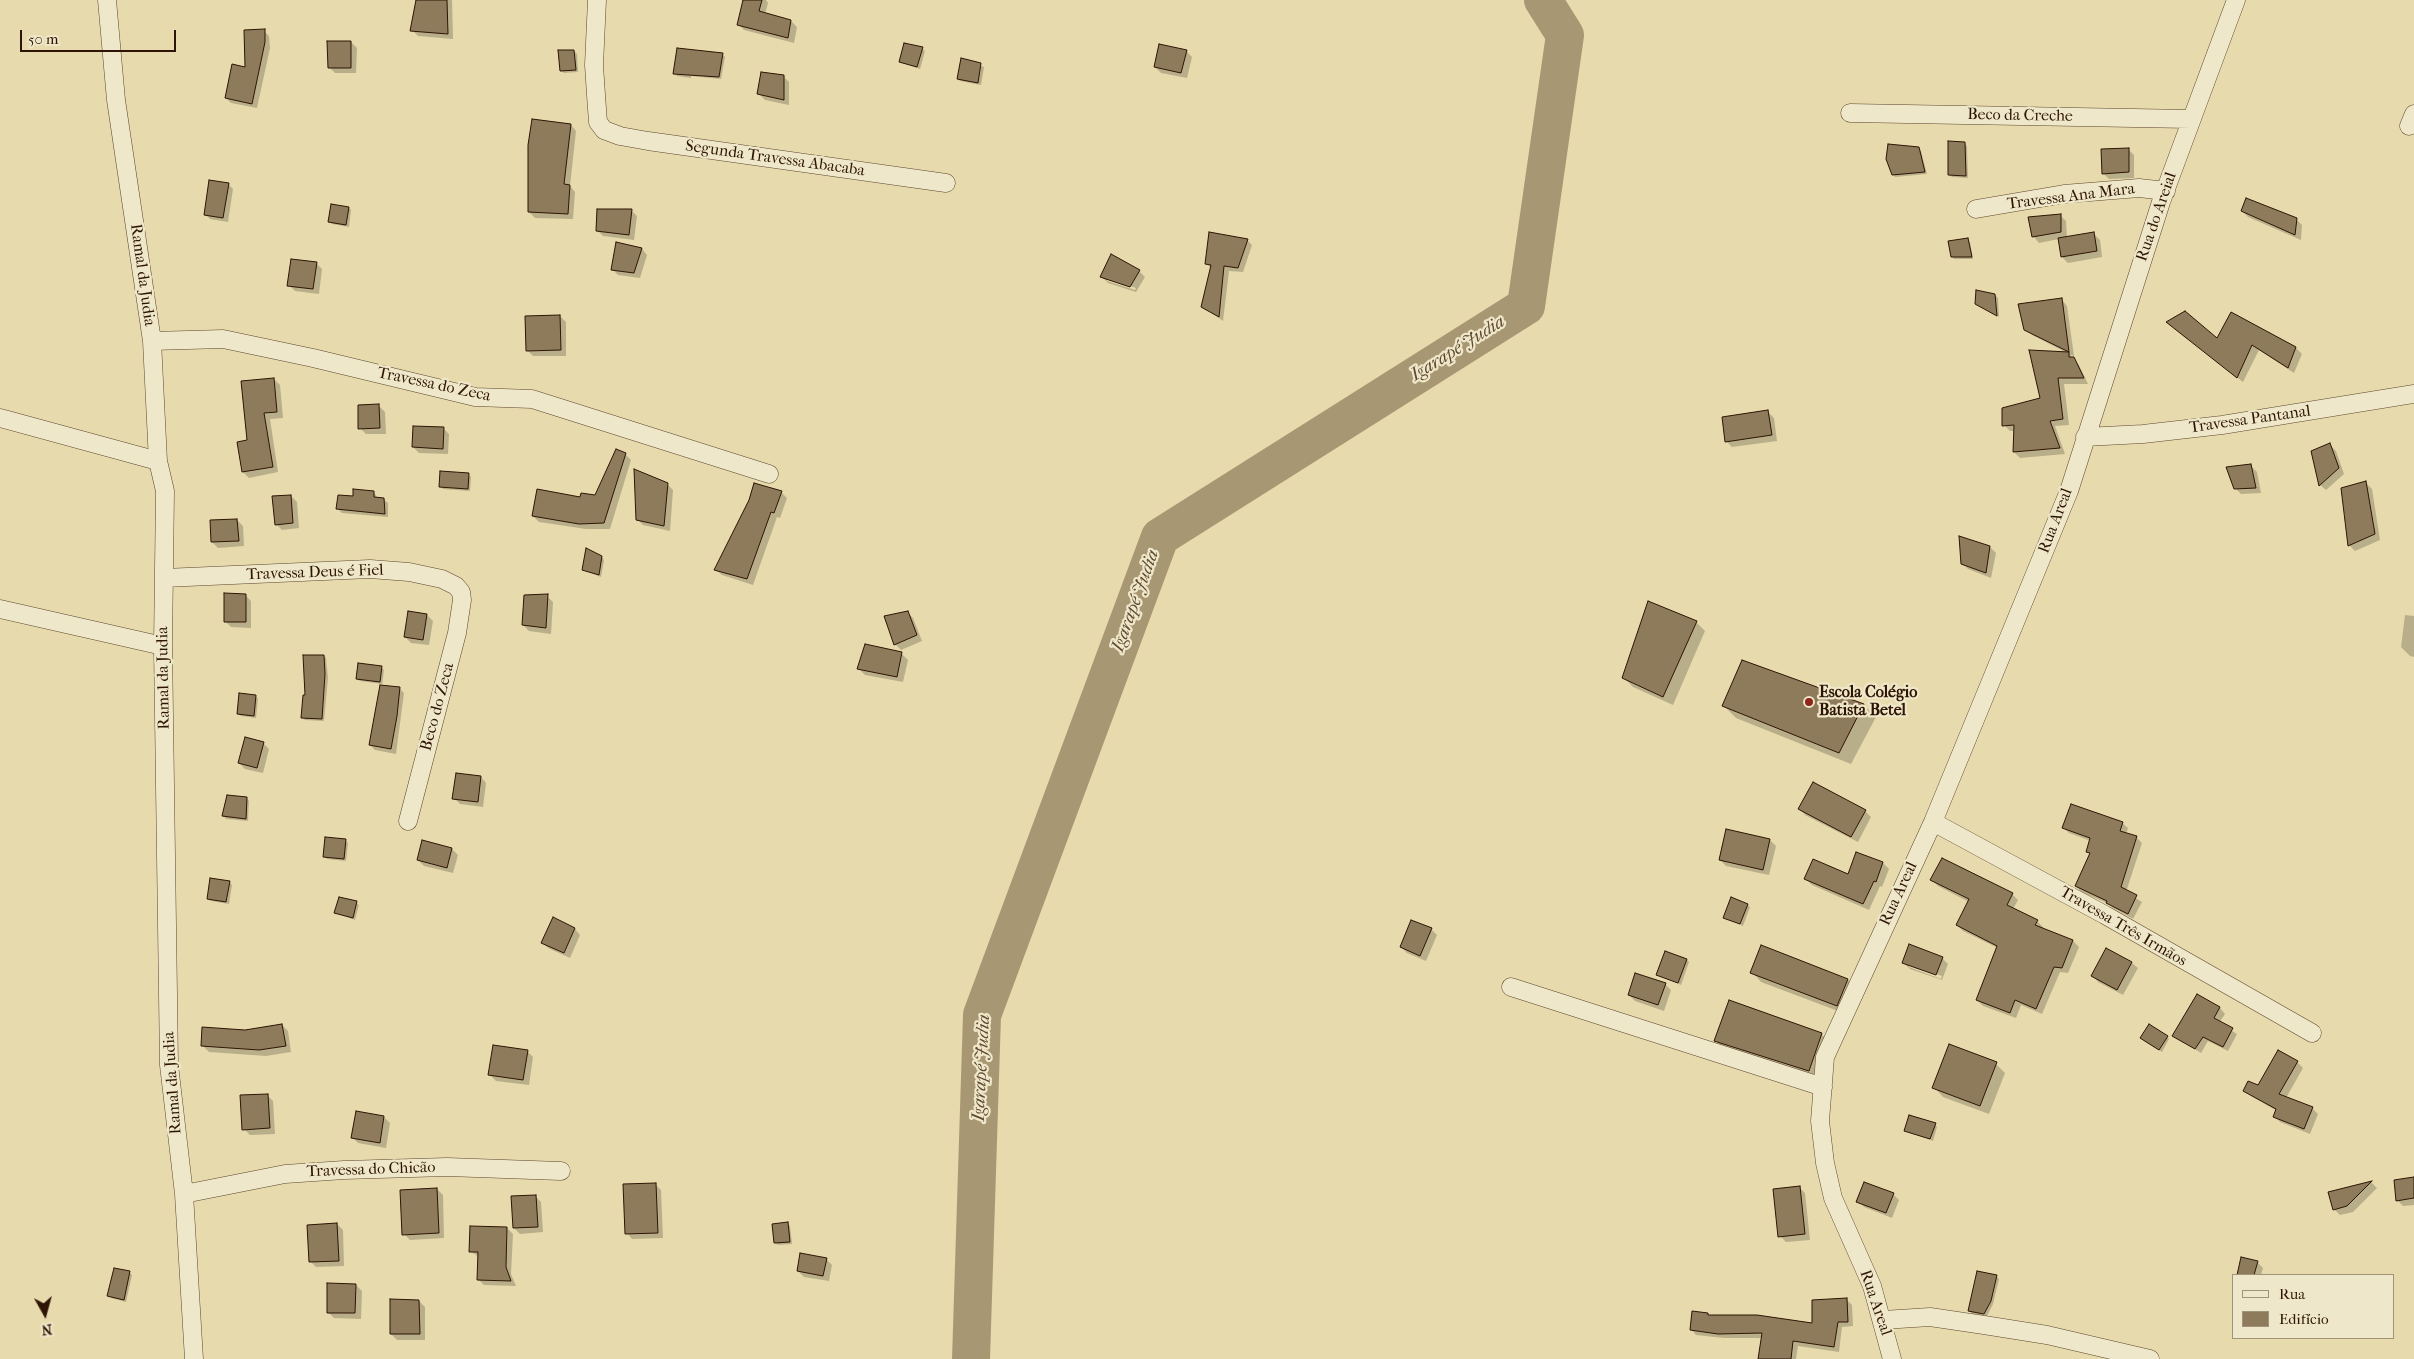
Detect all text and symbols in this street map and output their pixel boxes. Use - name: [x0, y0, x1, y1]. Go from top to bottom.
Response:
- scale bar: [22, 20, 179, 52]
- text: 50 m: [28, 30, 58, 48]
- street label: Beco da Creche: [1967, 105, 2073, 127]
- street label: Segunda Travessa Abacaba: [684, 137, 866, 181]
- street label: Rua do Areial: [2133, 170, 2181, 264]
- street label: Travessa Ana Mara: [2006, 180, 2136, 214]
- street label: Ramal da Judia: [125, 223, 159, 327]
- water label: Igarapé Judia: [1407, 312, 1509, 386]
- street label: Travessa do Zeca: [376, 364, 492, 406]
- street label: Travessa Pantanal: [2188, 402, 2312, 438]
- street label: Rua Areal: [2035, 486, 2077, 556]
- water label: Igarapé Judia: [1108, 547, 1164, 655]
- street label: Travessa Deus é Fiel: [246, 561, 384, 585]
- street label: Ramal da Judia: [154, 626, 174, 730]
- street label: Beco do Zeca: [417, 661, 459, 753]
- place label: Escola Colégio Batista Betel: [1819, 683, 1917, 721]
- marker: Escola Colégio Batista Betel: [1803, 696, 1815, 708]
- street label: Rua Areal: [1876, 859, 1922, 929]
- street label: Travessa Três Irmãos: [2056, 883, 2190, 971]
- water label: Igarapé Judia: [968, 1014, 996, 1122]
- street label: Ramal da Judia: [160, 1031, 186, 1135]
- street label: Travessa do Chicão: [306, 1158, 436, 1182]
- street label: Rua Areal: [1855, 1268, 1895, 1338]
- legend: [2232, 1274, 2394, 1339]
- text: Rua: [2279, 1285, 2305, 1303]
- north arrow: [20, 1289, 70, 1339]
- text: Edifício: [2279, 1310, 2329, 1328]
- text: N: [41, 1320, 53, 1338]

